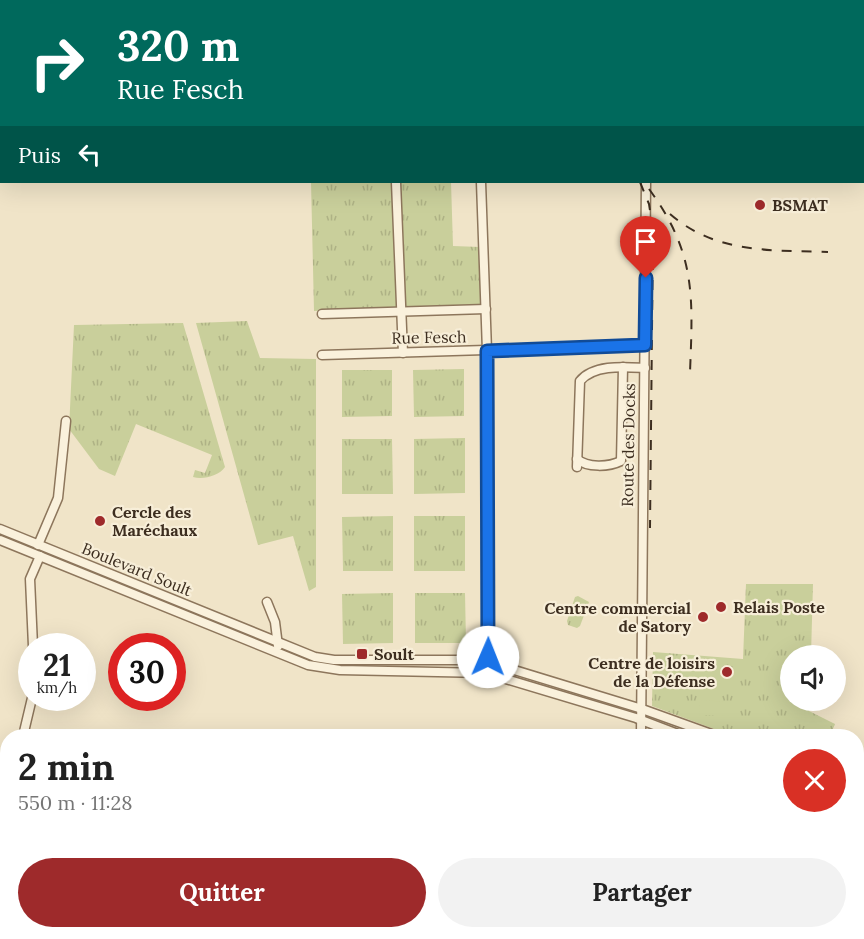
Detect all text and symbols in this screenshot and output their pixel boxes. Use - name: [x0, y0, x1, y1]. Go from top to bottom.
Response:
- text: 320 m: [117, 19, 239, 73]
- icon: right: [18, 24, 96, 102]
- text: Rue Fesch: [117, 72, 244, 106]
- icon: left: [73, 138, 106, 171]
- text: Puis: [18, 141, 61, 169]
- place label: BSMAT: [772, 195, 829, 215]
- marker: BSMAT: [753, 198, 767, 212]
- pin: [620, 216, 671, 278]
- icon: arrive: [629, 225, 662, 258]
- street label: Rue Fesch: [391, 326, 467, 348]
- street label: Route des Docks: [617, 383, 639, 507]
- place label: Cercle des Maréchaux: [112, 502, 197, 540]
- marker: Cercle des Maréchaux: [93, 514, 107, 528]
- street label: Boulevard Soult: [79, 538, 196, 601]
- place label: Relais Poste: [733, 597, 825, 617]
- place label: Centre commercial de Satory: [544, 598, 691, 636]
- marker: Relais Poste: [714, 600, 728, 614]
- marker: Centre commercial de Satory: [696, 610, 710, 624]
- position arrow: [456, 625, 520, 689]
- speed limit sign: 30: [108, 633, 186, 711]
- place label: Soult: [374, 644, 414, 664]
- map controls: [780, 645, 846, 711]
- button: sound: [780, 645, 846, 711]
- text: 21: [43, 646, 71, 684]
- marker: Soult: [355, 647, 369, 661]
- place label: Centre de loisirs de la Défense: [588, 653, 715, 691]
- marker: Centre de loisirs de la Défense: [720, 665, 734, 679]
- text: km/h: [37, 678, 77, 697]
- text: 2 min: [18, 744, 115, 790]
- button: close: [783, 749, 846, 812]
- text: 550 m · 11:28: [18, 790, 132, 815]
- button: Quitter: [18, 858, 426, 927]
- button: Partager: [438, 858, 846, 927]

